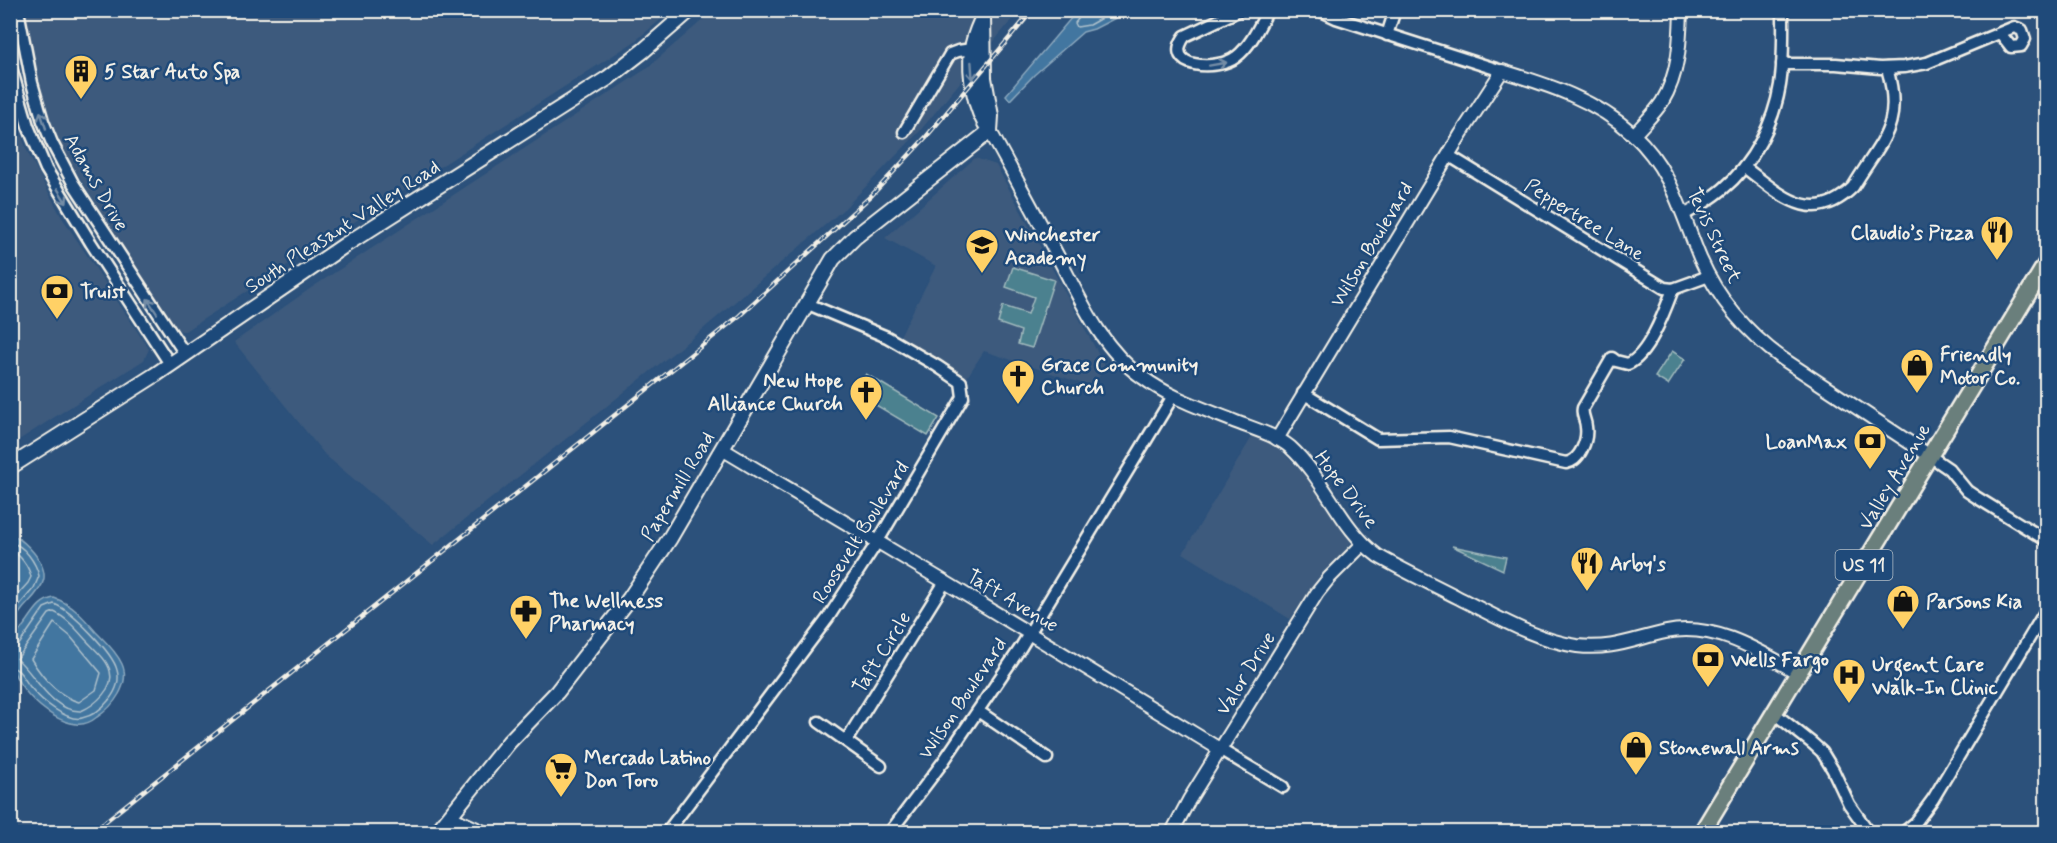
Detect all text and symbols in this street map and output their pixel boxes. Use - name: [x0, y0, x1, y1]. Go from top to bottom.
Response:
- building icon: 5 Star Auto Spa: [63, 53, 99, 100]
- one-way arrow: [1207, 58, 1227, 69]
- place label: 5 Star Auto Spa: [104, 59, 241, 86]
- one-way arrow: [967, 61, 978, 81]
- one-way arrow: [36, 111, 47, 130]
- street label: Adams Drive: [57, 129, 134, 236]
- street label: South Pleasant Valley Road: [240, 154, 445, 300]
- street label: Peppertree Lane: [1519, 173, 1649, 268]
- street label: Wilson Boulevard: [1324, 177, 1420, 312]
- street label: Tevis Street: [1680, 183, 1748, 288]
- one-way arrow: [56, 187, 68, 204]
- restaurant icon: Claudio’s Pizza: [1979, 214, 2015, 261]
- place label: Claudio’s Pizza: [1850, 220, 1974, 247]
- place label: Winchester Academy: [1004, 222, 1101, 272]
- school or university icon: Winchester Academy: [964, 227, 1000, 274]
- bank icon: Truist: [39, 273, 75, 320]
- place label: Truist: [80, 279, 126, 306]
- one-way arrow: [146, 297, 159, 314]
- place label: Friendly Motor Co.: [1940, 342, 2020, 392]
- shop icon: Friendly Motor Co.: [1899, 347, 1935, 394]
- place label: Grace Community Church: [1041, 352, 1198, 402]
- church icon: Grace Community Church: [1000, 358, 1036, 405]
- place label: New Hope Alliance Church: [708, 368, 844, 418]
- church icon: New Hope Alliance Church: [848, 374, 884, 421]
- street label: Valley Avenue: [1853, 418, 1938, 535]
- bank icon: LoanMax: [1852, 423, 1888, 470]
- street label: Papermill Road: [635, 427, 722, 547]
- place label: LoanMax: [1765, 429, 1848, 456]
- street label: Hope Drive: [1308, 445, 1384, 535]
- street label: Roosevelt Boulevard: [807, 456, 916, 609]
- restaurant icon: Arby's: [1569, 545, 1605, 592]
- road number: US 11: [1836, 550, 1892, 580]
- place label: Arby's: [1610, 551, 1666, 578]
- street label: Taft Avenue: [961, 563, 1063, 639]
- shop icon: Parsons Kia: [1885, 583, 1921, 630]
- place label: The Wellness Pharmacy: [549, 588, 663, 638]
- place label: Parsons Kia: [1926, 589, 2022, 616]
- pharmacy icon: The Wellness Pharmacy: [508, 593, 544, 640]
- street label: Taft Circle: [846, 607, 918, 699]
- street label: Valor Drive: [1210, 627, 1283, 721]
- street label: Wilson Boulevard: [912, 633, 1014, 765]
- bank icon: Wells Fargo: [1690, 641, 1726, 688]
- place label: Wells Fargo: [1730, 647, 1829, 674]
- place label: Urgent Care Walk-In Clinic: [1871, 652, 1999, 702]
- hospital icon: Urgent Care Walk-In Clinic: [1831, 657, 1867, 704]
- shop icon: Stonewall Arms: [1618, 729, 1654, 776]
- place label: Stonewall Arms: [1659, 735, 1799, 762]
- place label: Mercado Latino Don Toro: [584, 745, 711, 795]
- supermarket icon: Mercado Latino Don Toro: [543, 751, 579, 798]

